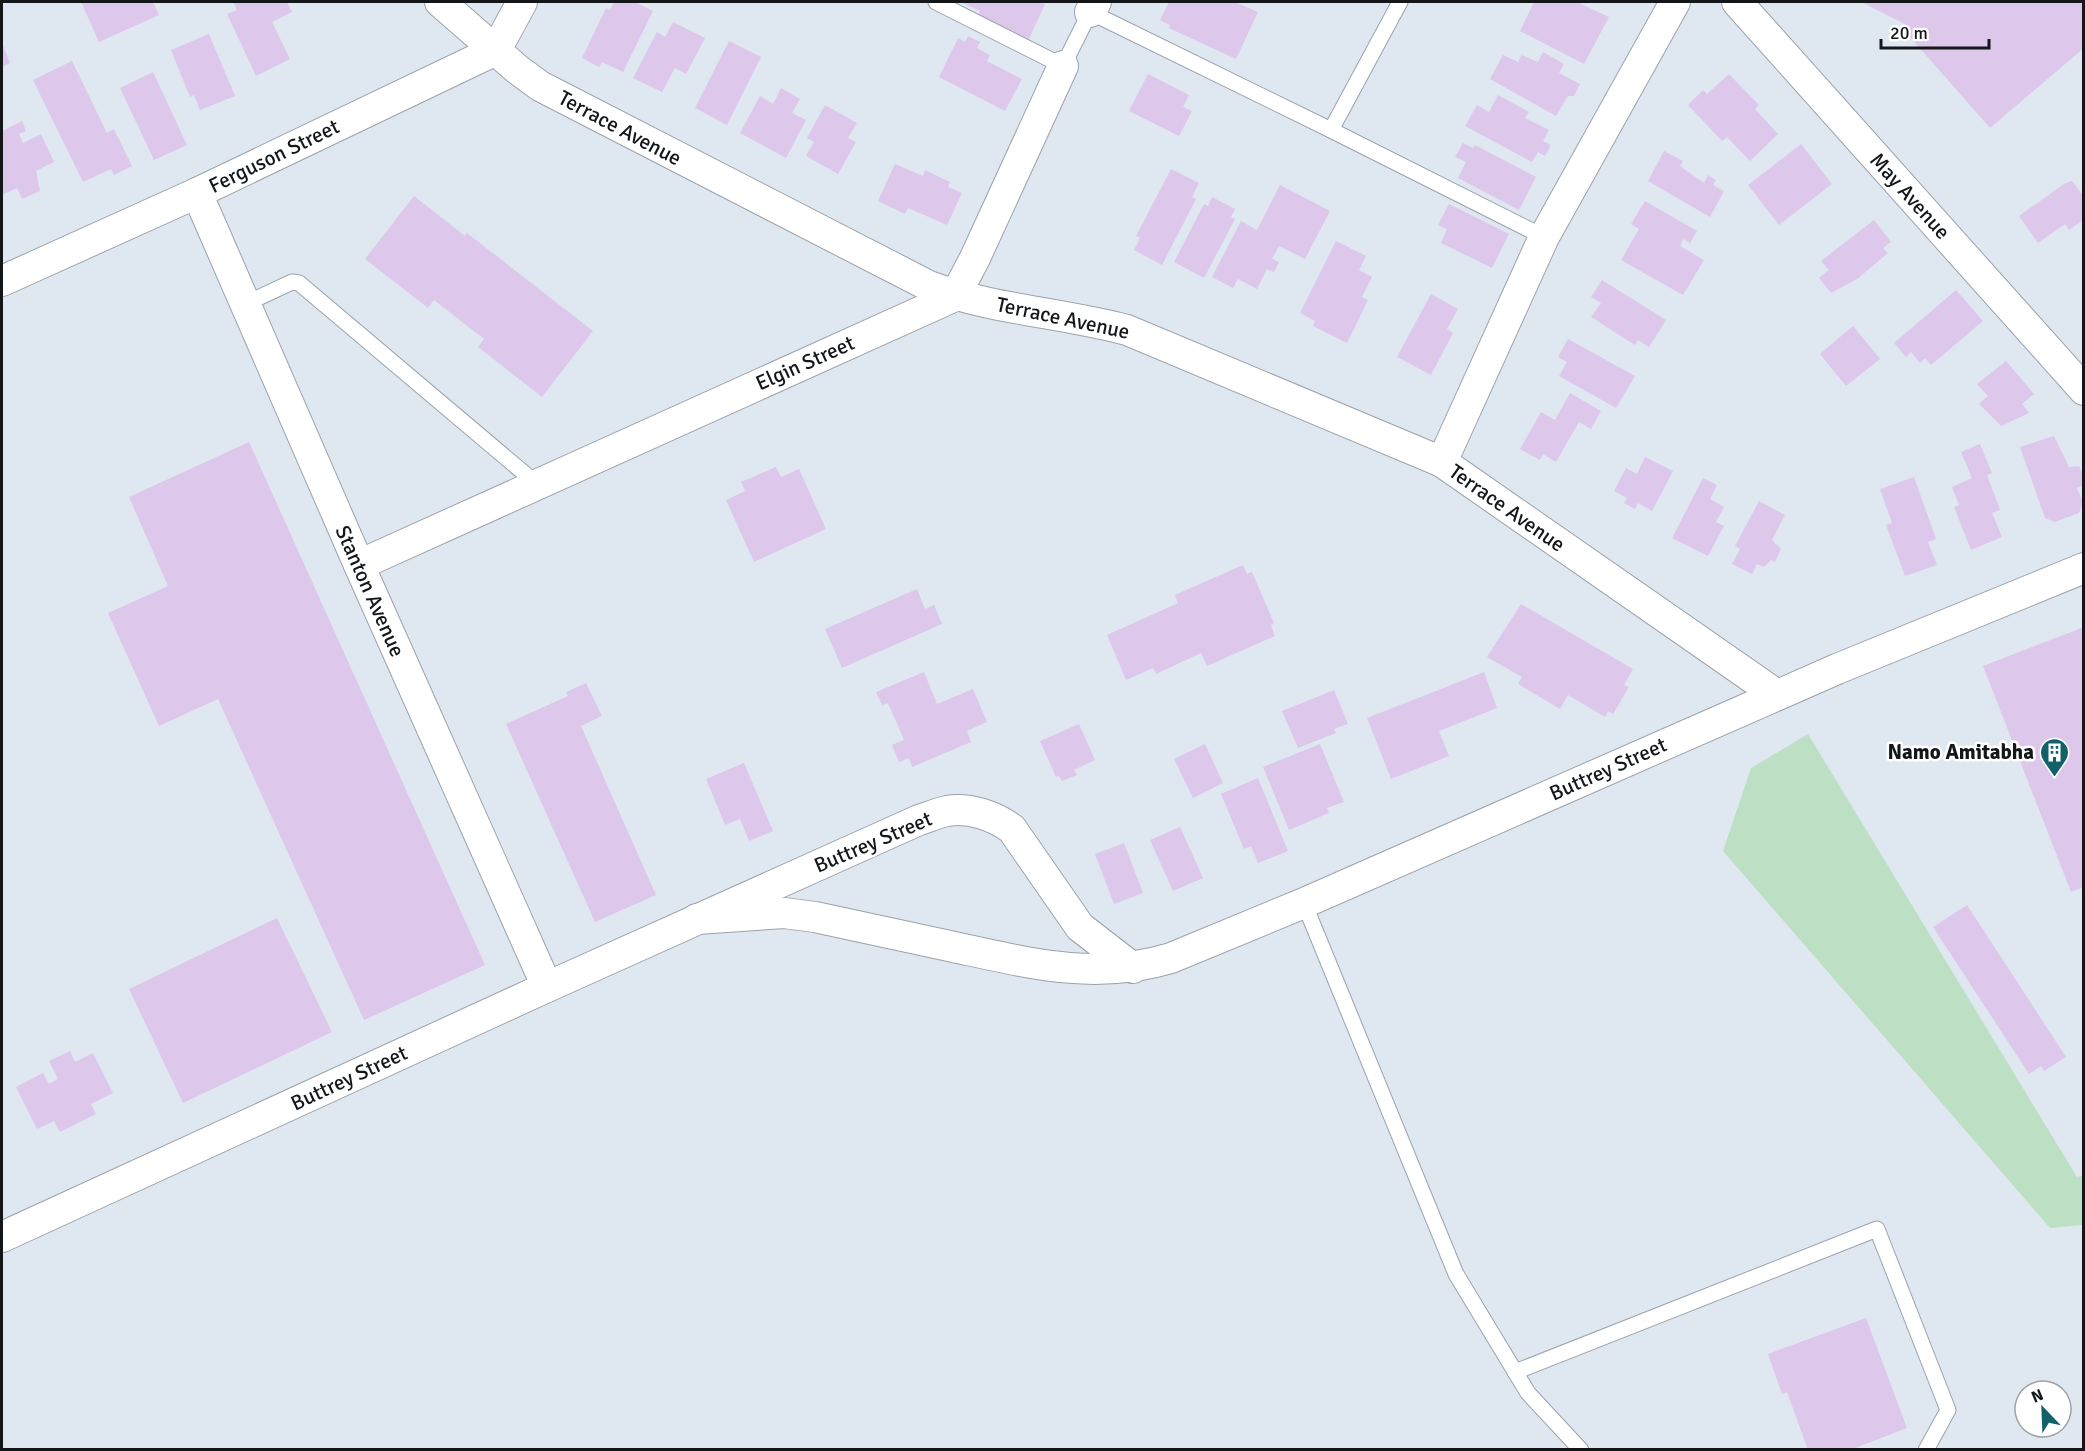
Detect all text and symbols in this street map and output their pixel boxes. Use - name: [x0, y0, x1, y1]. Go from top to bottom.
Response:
- scale bar: [1881, 12, 1989, 50]
- text: 20 m: [1890, 22, 1928, 44]
- street label: Terrace Avenue: [554, 85, 686, 171]
- street label: Ferguson Street: [205, 113, 343, 199]
- street label: May Avenue: [1864, 147, 1956, 245]
- street label: Terrace Avenue: [994, 291, 1132, 345]
- street label: Elgin Street: [752, 330, 858, 396]
- street label: Terrace Avenue: [1444, 458, 1570, 558]
- street label: Stanton Avenue: [329, 521, 411, 661]
- street label: Buttrey Street: [1545, 732, 1671, 806]
- building icon: Namo Amitabha: [2039, 736, 2071, 778]
- place label: Namo Amitabha: [1887, 739, 2034, 765]
- street label: Buttrey Street: [810, 805, 936, 879]
- street label: Buttrey Street: [287, 1040, 411, 1116]
- north arrow: [2013, 1379, 2073, 1439]
- text: N: [2028, 1385, 2047, 1407]

